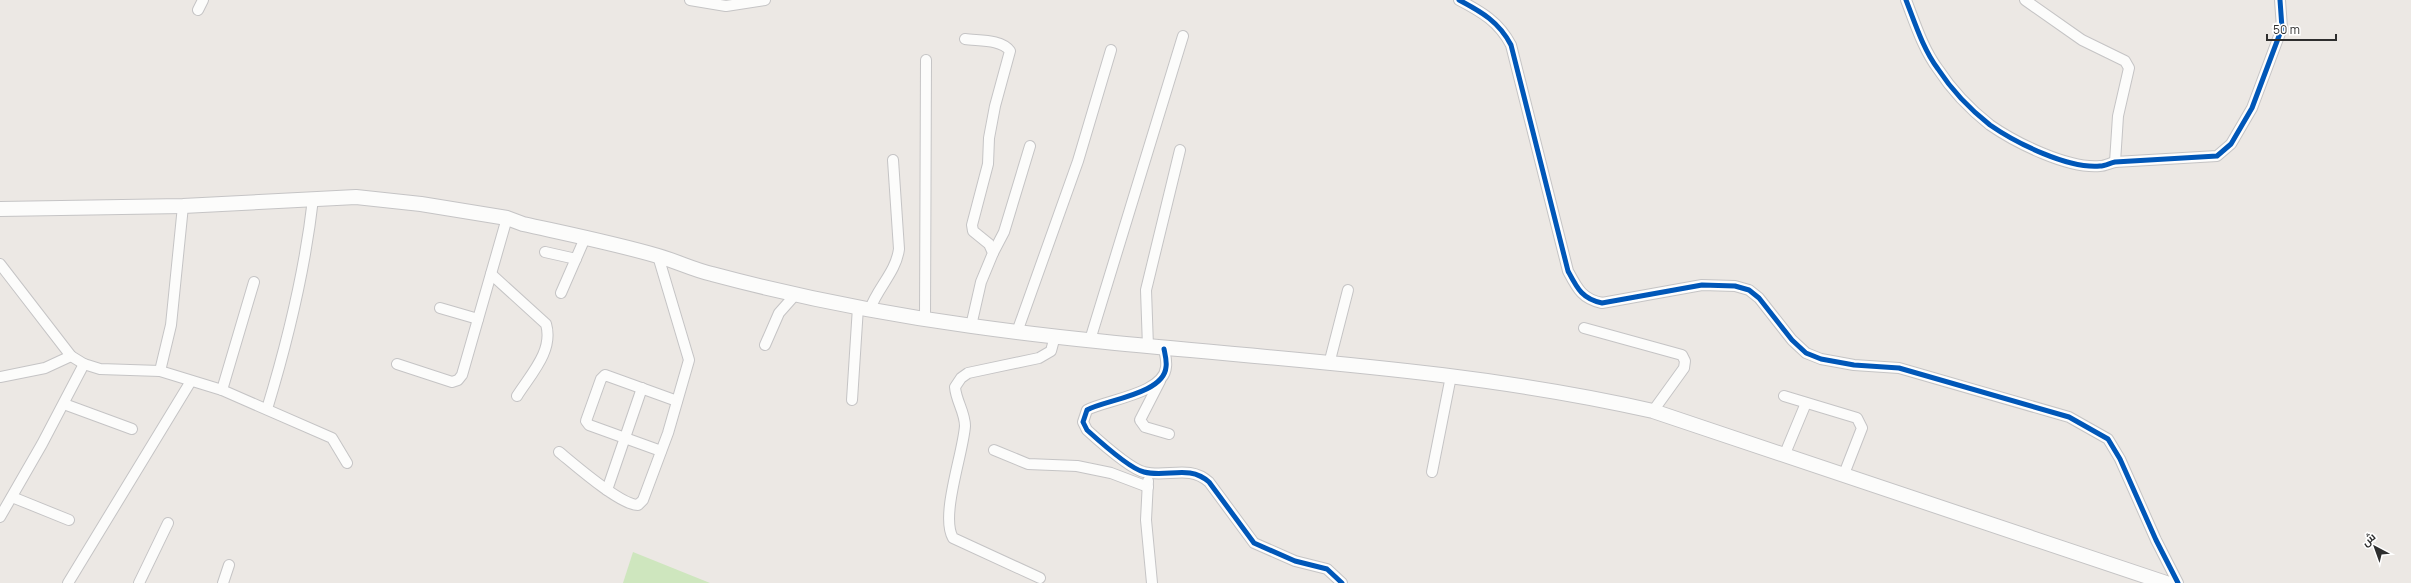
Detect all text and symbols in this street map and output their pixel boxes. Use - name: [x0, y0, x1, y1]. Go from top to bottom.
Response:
- scale bar: [2267, 16, 2336, 42]
- text: 50 m: [2273, 21, 2300, 38]
- north arrow: [2355, 527, 2395, 567]
- text: ش: [2358, 529, 2378, 549]

